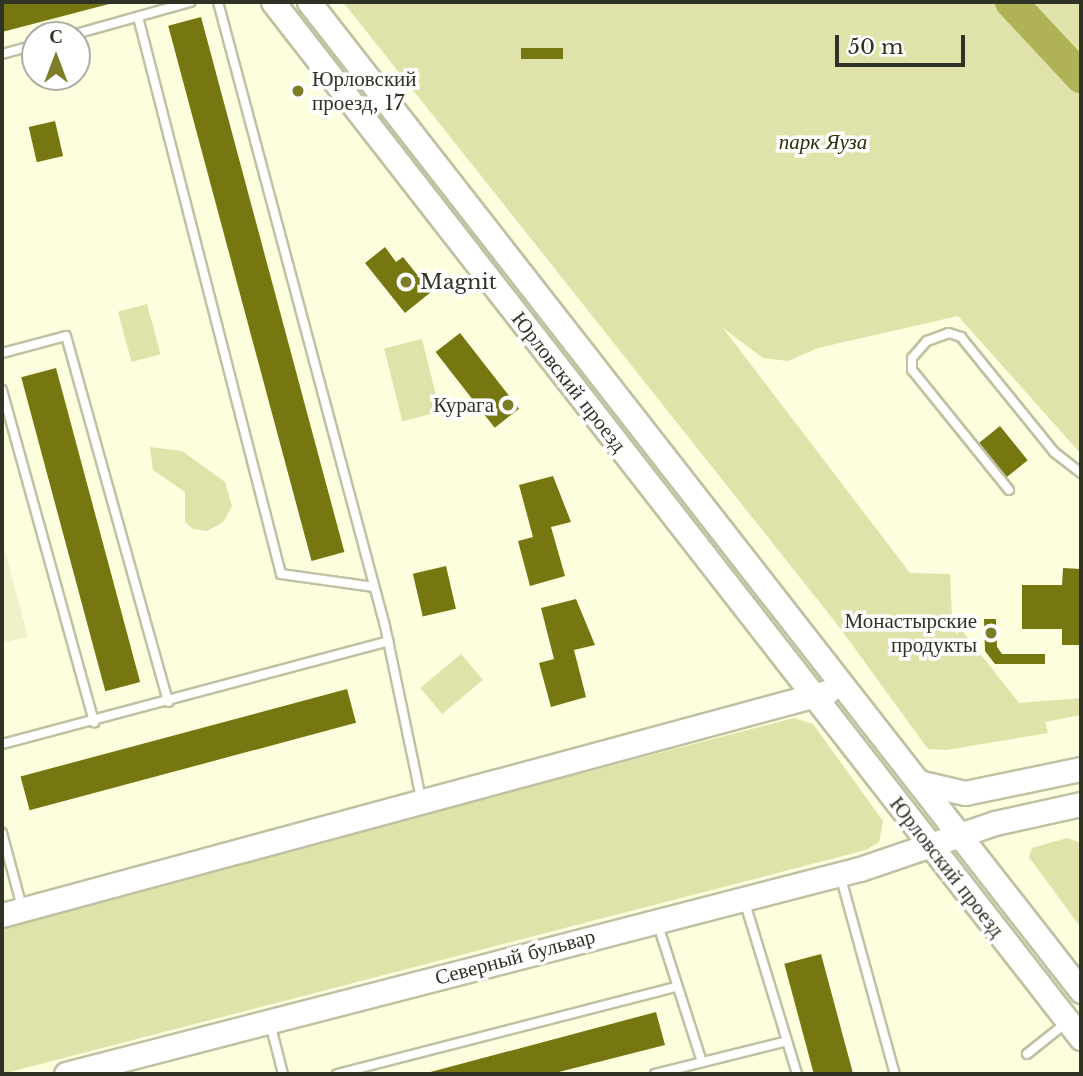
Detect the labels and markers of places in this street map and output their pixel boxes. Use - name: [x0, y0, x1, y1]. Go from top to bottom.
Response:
- place label: Юрловский проезд, 17: [312, 66, 417, 116]
- marker: Юрловский проезд, 17: [290, 83, 306, 99]
- place label: Magnit: [420, 269, 497, 295]
- marker: Magnit: [398, 274, 414, 290]
- place label: Курага: [433, 392, 494, 418]
- marker: Курага: [500, 397, 516, 413]
- place label: Монастырские продукты: [845, 608, 977, 658]
- marker: Монастырские продукты: [983, 625, 999, 641]

